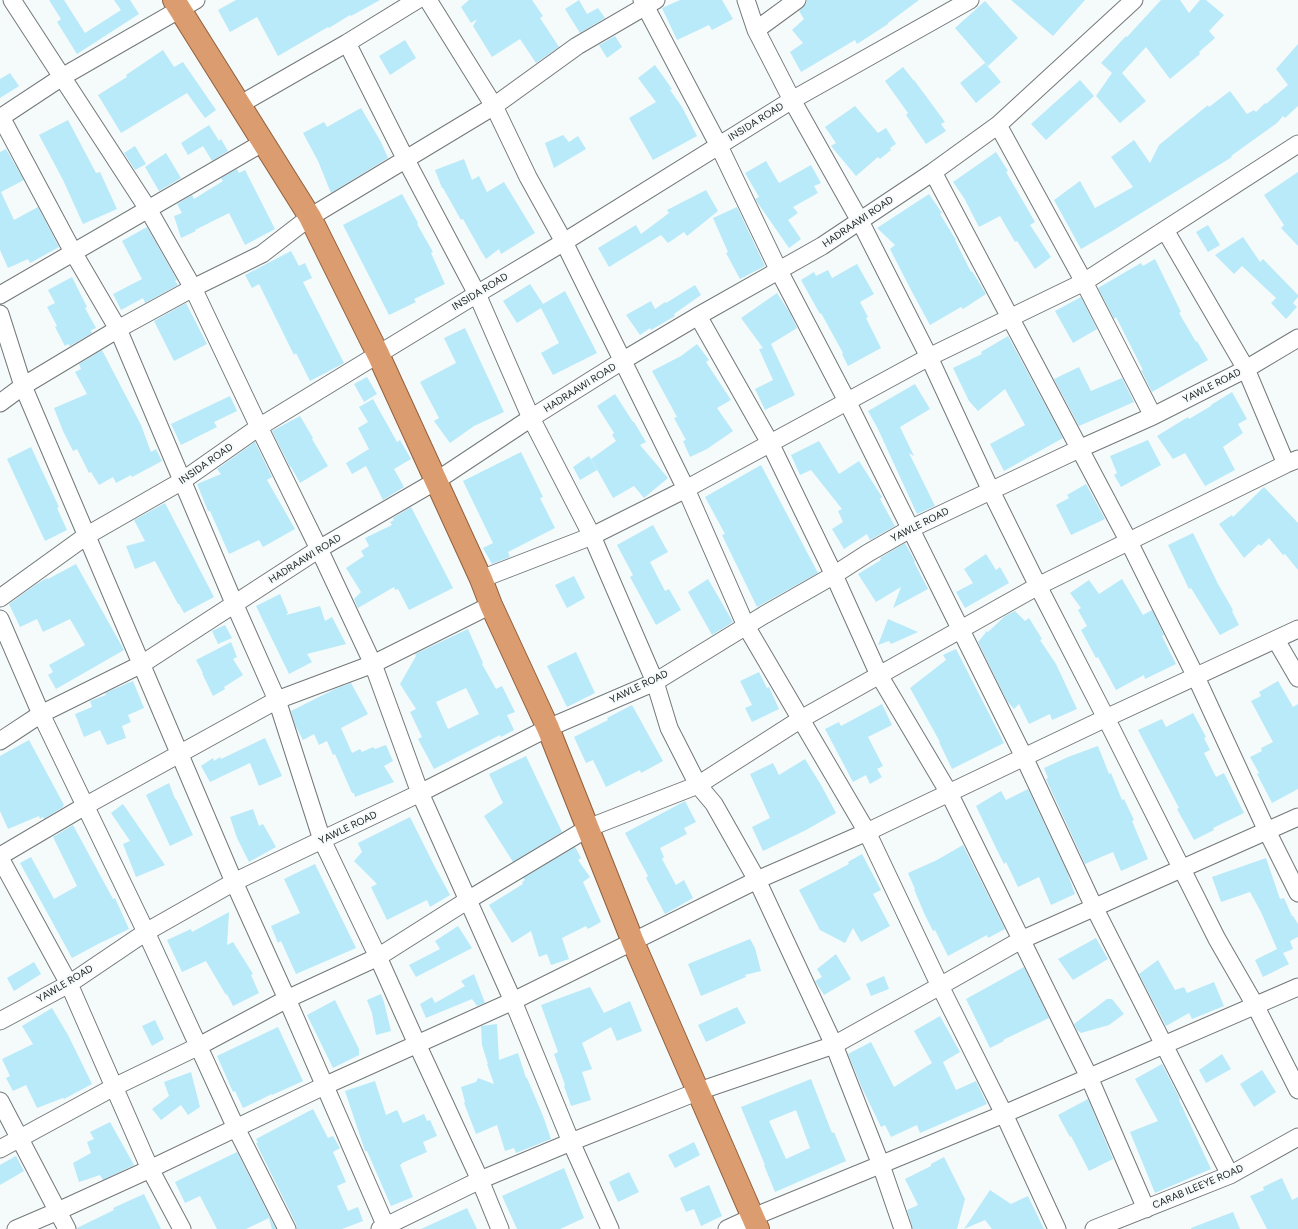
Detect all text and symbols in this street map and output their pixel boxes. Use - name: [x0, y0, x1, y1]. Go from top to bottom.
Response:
- street label: INSIDA ROAD: [726, 100, 786, 144]
- street label: HADRAAWI ROAD: [820, 194, 896, 250]
- street label: INSIDA ROAD: [450, 271, 510, 313]
- street label: HADRAAWI ROAD: [542, 361, 618, 415]
- street label: YAWLE ROAD: [1181, 366, 1243, 406]
- street label: INSIDA ROAD: [177, 441, 235, 487]
- street label: YAWLE ROAD: [889, 505, 951, 545]
- street label: HADRAAWI ROAD: [267, 532, 343, 586]
- street label: YAWLE ROAD: [608, 668, 670, 706]
- street label: YAWLE ROAD: [317, 809, 379, 847]
- street label: YAWLE ROAD: [35, 963, 95, 1005]
- street label: CARAB ILEEYE ROAD: [1151, 1162, 1245, 1212]

